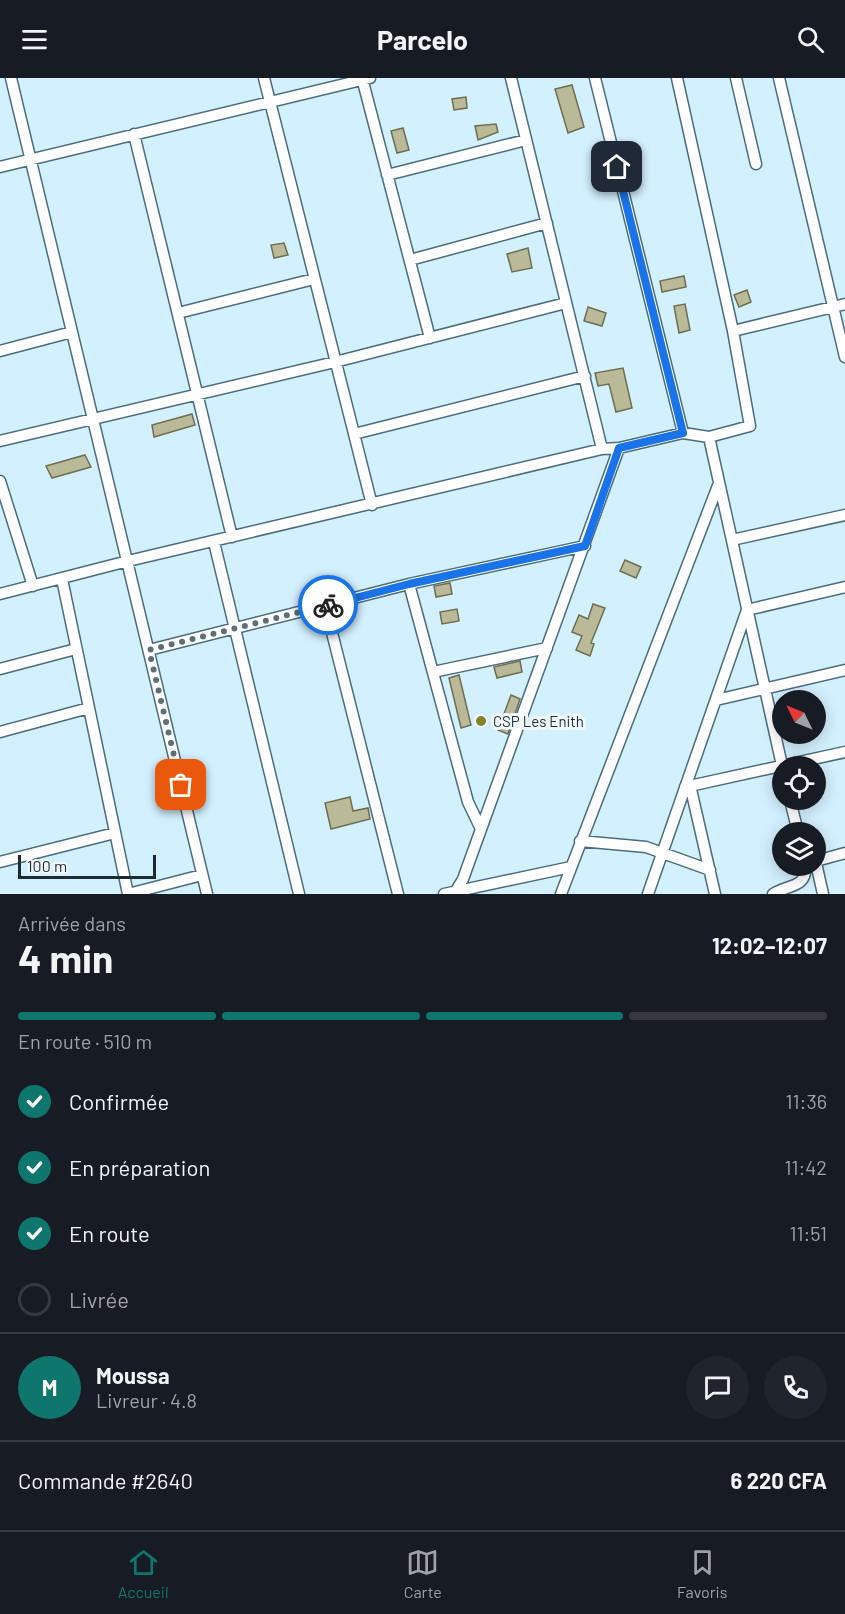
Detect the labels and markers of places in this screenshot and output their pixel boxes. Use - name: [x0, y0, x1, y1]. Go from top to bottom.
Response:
- pin: [591, 141, 642, 192]
- place label: CSP Les Enith: [493, 712, 584, 730]
- marker: CSP Les Enith: [474, 714, 488, 728]
- pin: [155, 759, 206, 810]

